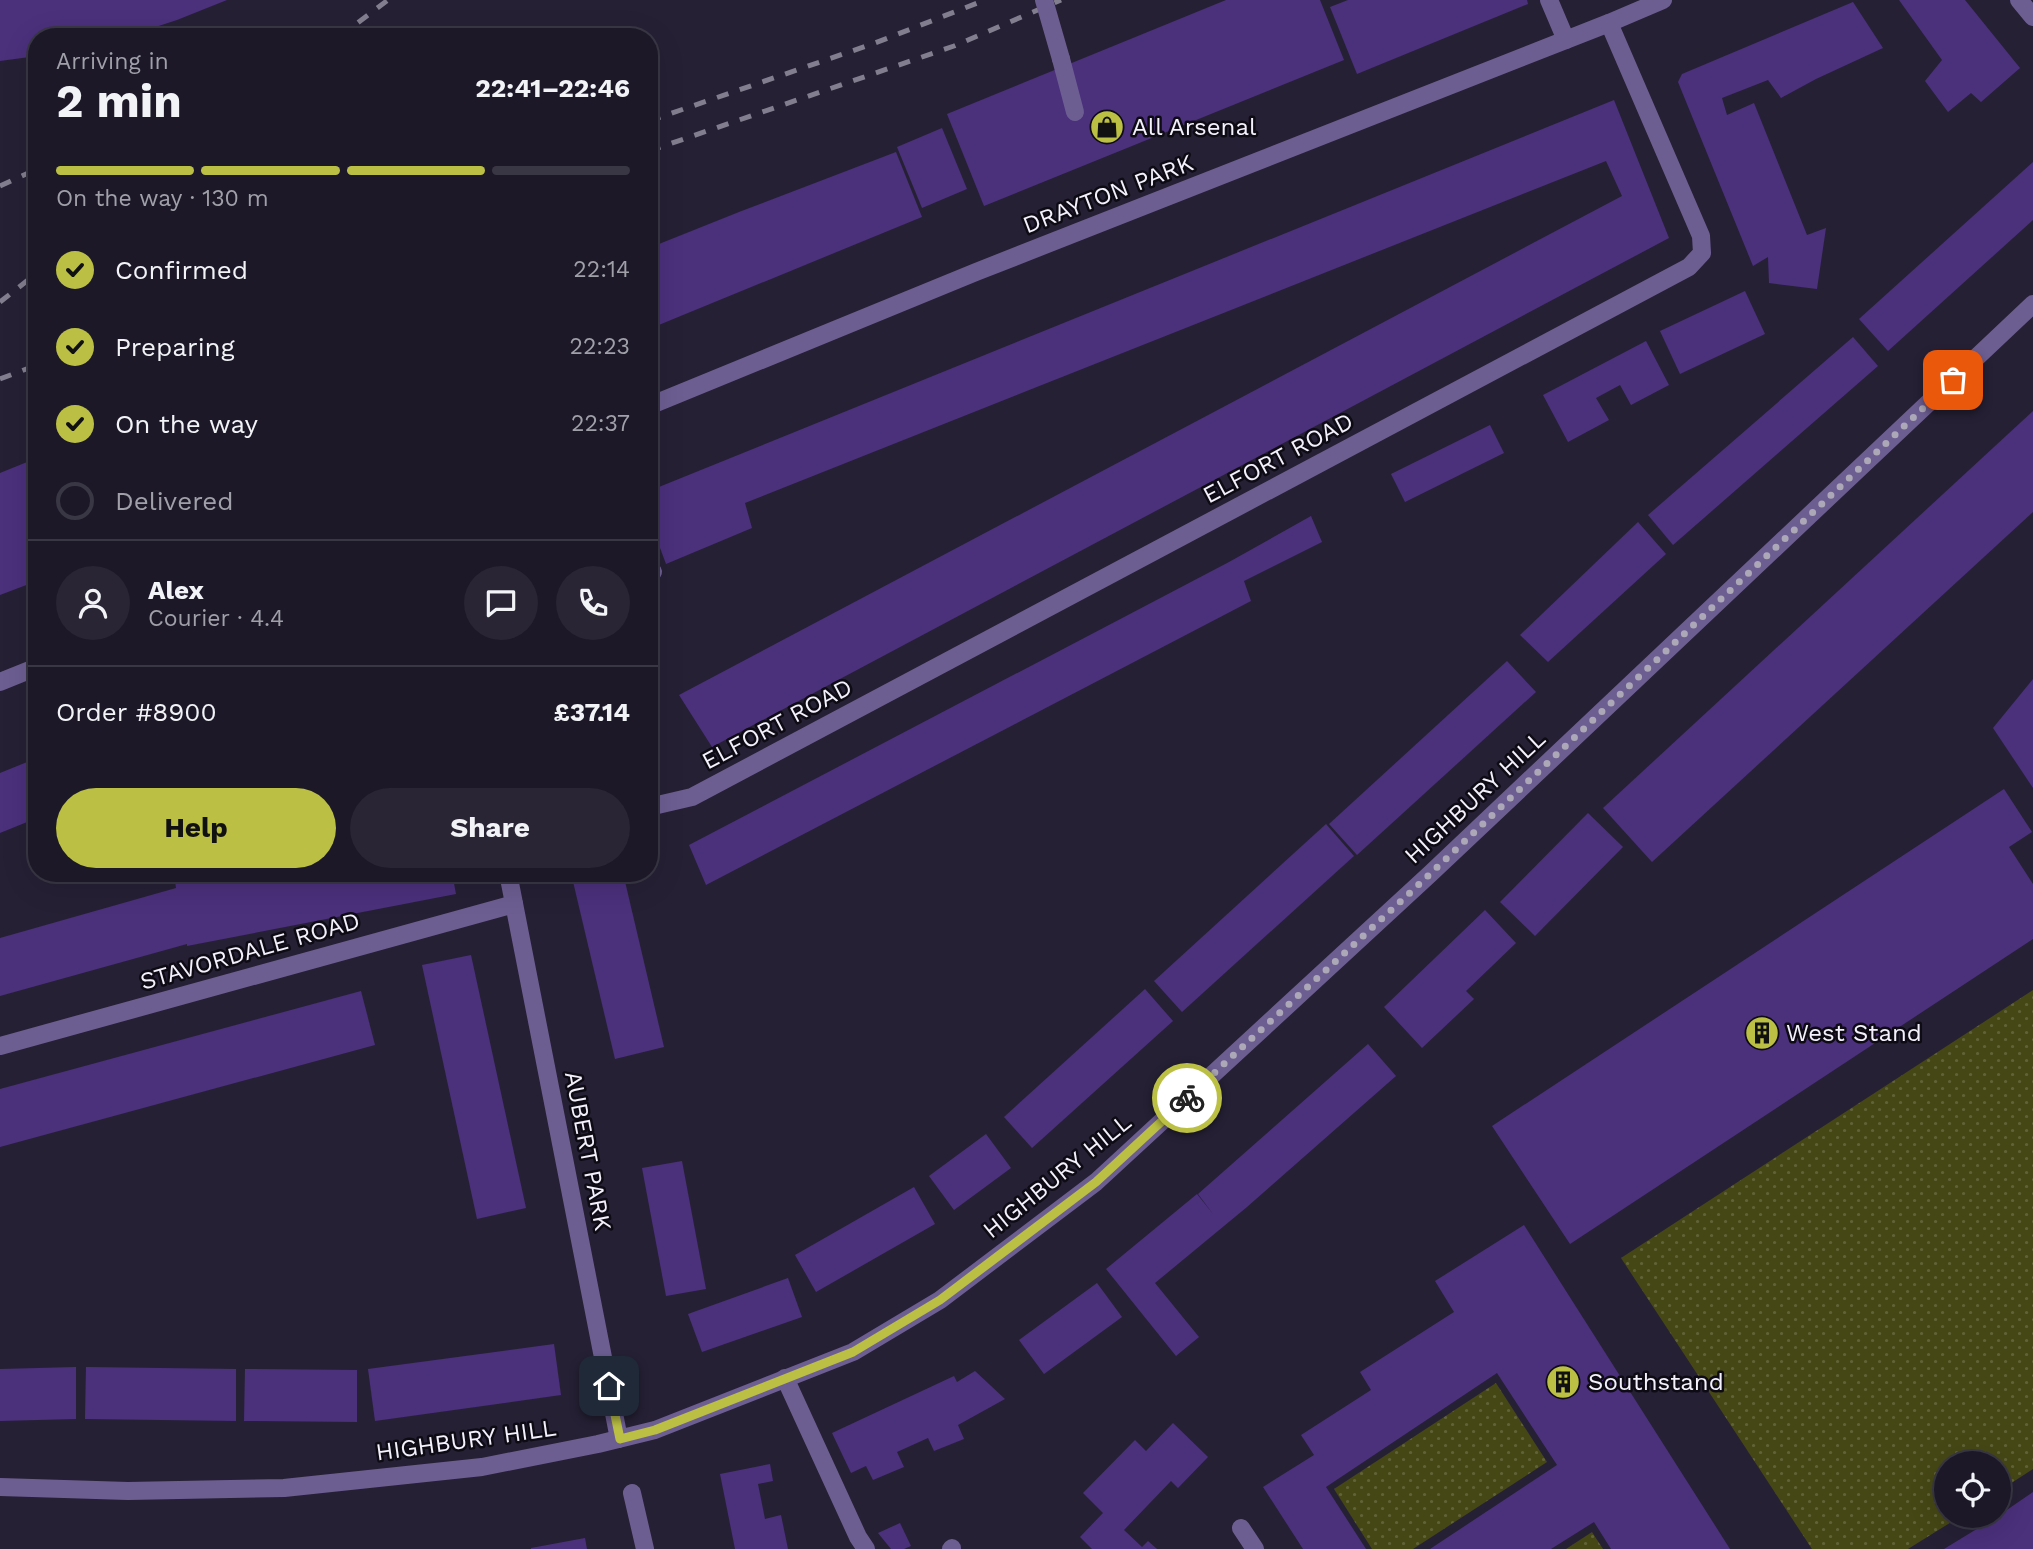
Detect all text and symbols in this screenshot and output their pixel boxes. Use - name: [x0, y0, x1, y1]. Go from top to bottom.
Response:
- text: Arriving in: [56, 48, 169, 75]
- text: 22:41–22:46: [475, 73, 630, 103]
- text: 2 min: [56, 74, 182, 128]
- shop icon: All Arsenal: [1088, 108, 1126, 146]
- place label: All Arsenal: [1132, 113, 1257, 141]
- street label: DRAYTON PARK: [1019, 149, 1197, 239]
- text: On the way · 130 m: [56, 185, 269, 212]
- icon: check: [56, 251, 94, 289]
- text: Confirmed: [115, 255, 248, 285]
- text: 22:14: [573, 256, 630, 283]
- icon: check: [56, 328, 94, 366]
- text: Preparing: [115, 332, 235, 362]
- text: 22:23: [570, 333, 630, 360]
- pin: [1923, 350, 1983, 410]
- icon: bag: [1934, 361, 1972, 399]
- icon: check: [56, 405, 94, 443]
- street label: ELFORT ROAD: [1198, 407, 1358, 509]
- text: On the way: [115, 409, 258, 439]
- text: 22:37: [571, 410, 630, 437]
- text: Delivered: [115, 486, 234, 516]
- button: person: [56, 566, 130, 640]
- button: chat: [464, 566, 538, 640]
- button: phone: [556, 566, 630, 640]
- text: Alex: [148, 575, 204, 605]
- text: Courier · 4.4: [148, 605, 284, 632]
- street label: ELFORT ROAD: [697, 673, 857, 775]
- text: Order #8900: [56, 697, 217, 727]
- text: £37.14: [554, 697, 630, 727]
- street label: HIGHBURY HILL: [1399, 725, 1551, 869]
- button: Help: [56, 788, 336, 868]
- button: Share: [350, 788, 630, 868]
- street label: STAVORDALE ROAD: [137, 906, 363, 996]
- building icon: West Stand: [1743, 1014, 1781, 1052]
- place label: West Stand: [1786, 1019, 1922, 1047]
- courier: [1152, 1063, 1222, 1133]
- street label: AUBERT PARK: [559, 1069, 617, 1233]
- icon: bike: [1168, 1079, 1206, 1117]
- street label: HIGHBURY HILL: [977, 1108, 1137, 1244]
- pin: [579, 1356, 639, 1416]
- building icon: Southstand: [1544, 1363, 1582, 1401]
- icon: home: [590, 1367, 628, 1405]
- place label: Southstand: [1588, 1368, 1724, 1396]
- street label: HIGHBURY HILL: [374, 1413, 558, 1467]
- map controls: [1934, 1451, 2011, 1528]
- button: locate: [1934, 1451, 2011, 1528]

